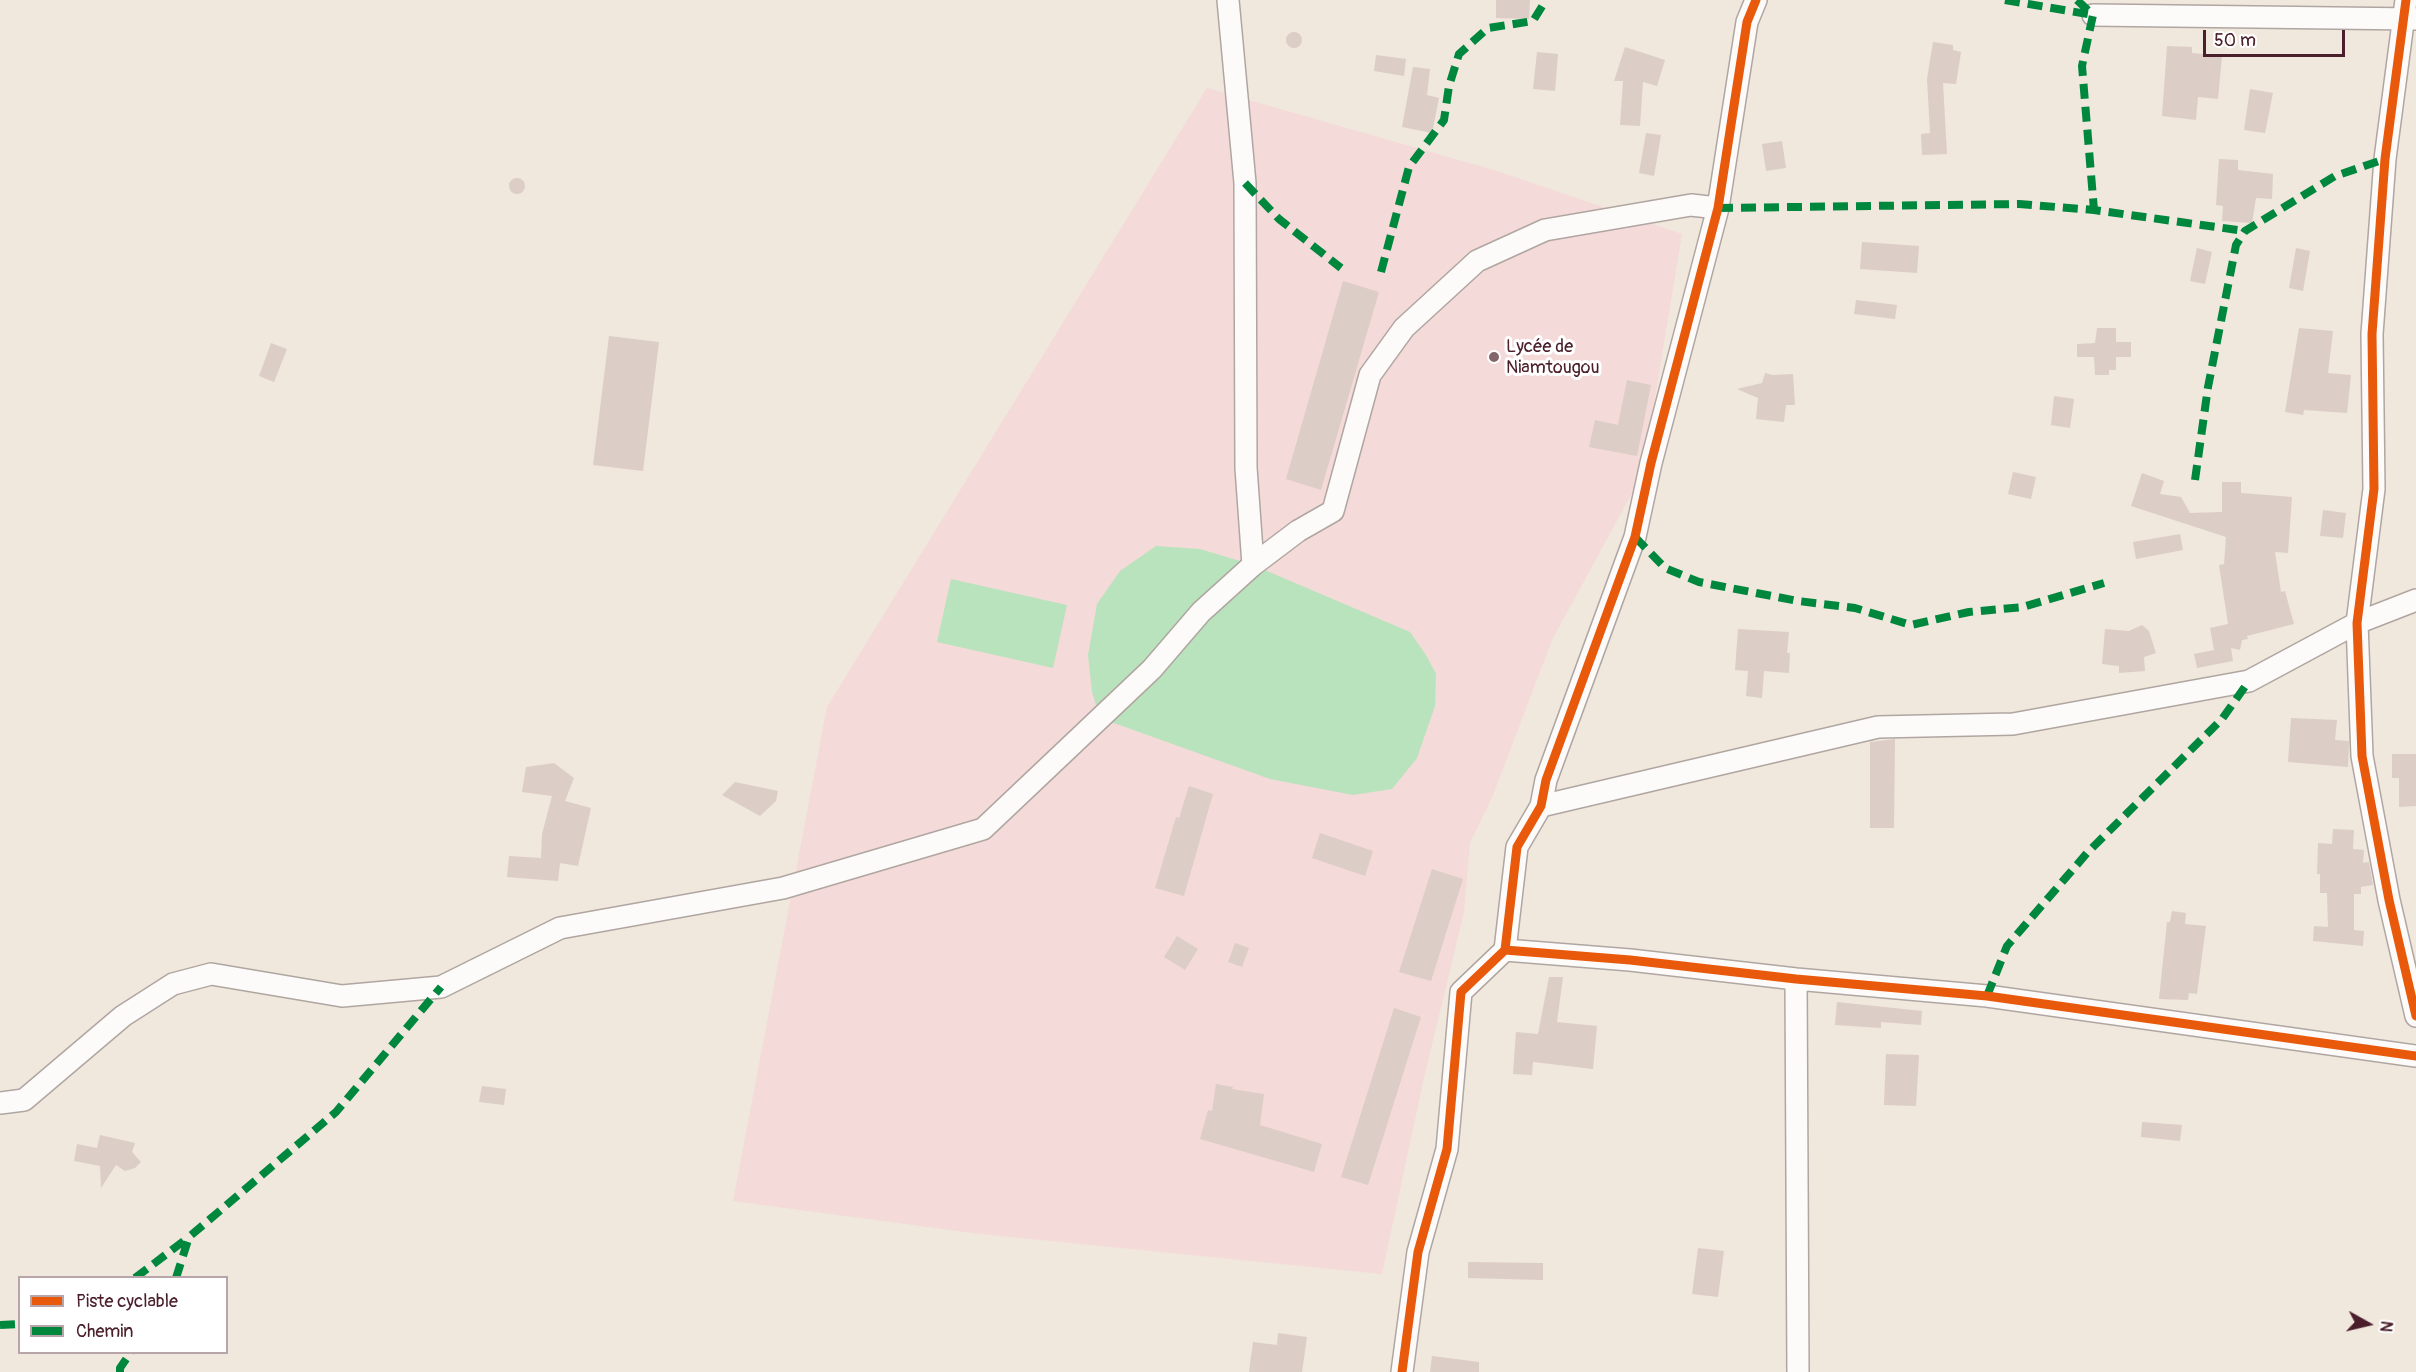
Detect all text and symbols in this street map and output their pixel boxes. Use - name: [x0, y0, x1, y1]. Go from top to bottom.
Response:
- scale bar: [2206, 18, 2348, 56]
- text: 50 m: [2214, 29, 2256, 52]
- place label: Lycée de Niamtougou: [1506, 336, 1599, 378]
- marker: Lycée de Niamtougou: [1487, 350, 1501, 364]
- legend: [18, 1276, 228, 1354]
- text: Piste cyclable: [76, 1290, 178, 1313]
- north arrow: [2338, 1294, 2398, 1354]
- text: Chemin: [76, 1320, 133, 1343]
- text: N: [2375, 1320, 2396, 1333]

